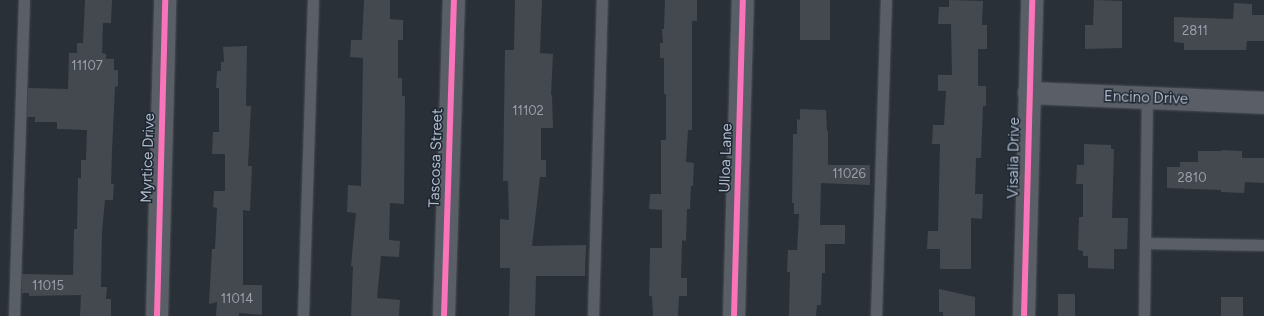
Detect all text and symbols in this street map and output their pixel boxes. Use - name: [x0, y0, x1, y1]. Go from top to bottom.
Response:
- house number: 2811: [1182, 23, 1208, 39]
- house number: 11107: [71, 58, 103, 74]
- street label: Encino Drive: [1104, 88, 1188, 108]
- house number: 11102: [512, 103, 544, 119]
- street label: Tascosa Street: [425, 108, 447, 208]
- street label: Myrtice Drive: [137, 113, 159, 203]
- street label: Visalia Drive: [1004, 117, 1024, 199]
- street label: Ulloa Lane: [716, 123, 736, 193]
- house number: 11026: [832, 166, 866, 182]
- house number: 2810: [1178, 170, 1206, 186]
- house number: 11015: [32, 278, 64, 294]
- house number: 11014: [221, 291, 253, 307]

